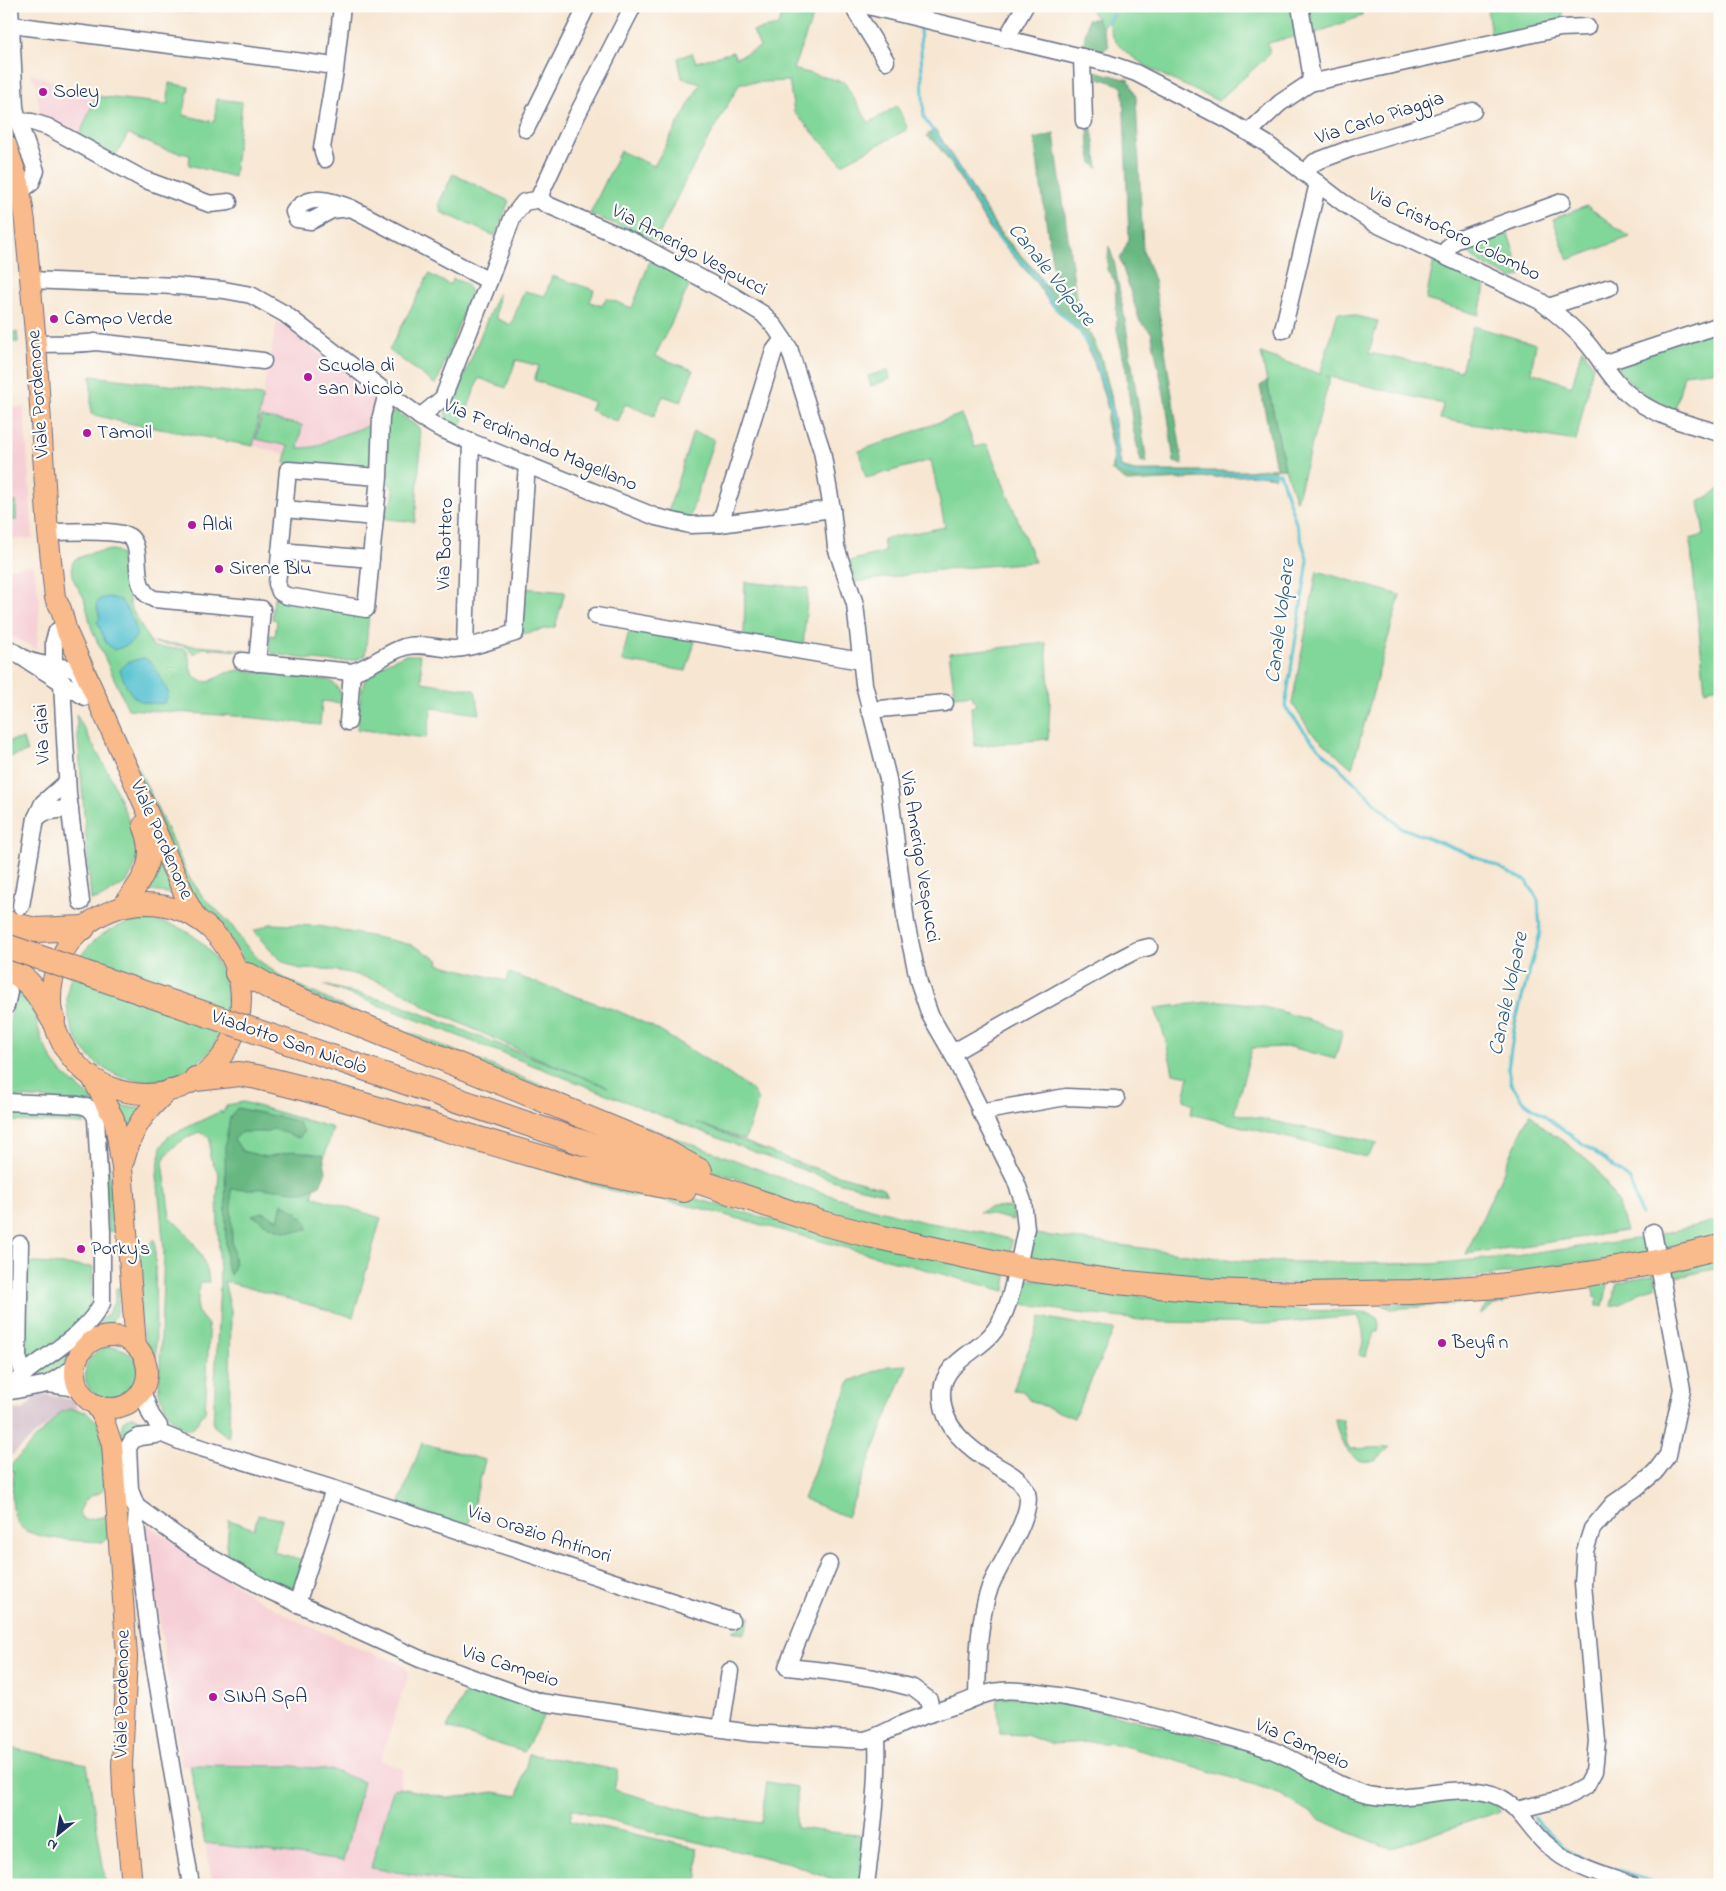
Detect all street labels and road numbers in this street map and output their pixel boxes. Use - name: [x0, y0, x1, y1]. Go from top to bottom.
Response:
- street label: Via Carlo Piaggia: [1311, 85, 1448, 155]
- street label: Via Cristoforo Colombo: [1362, 180, 1545, 289]
- street label: Via Amerigo Vespucci: [604, 197, 772, 305]
- street label: Viale Pordenone: [20, 329, 58, 460]
- street label: Via Ferdinando Magellano: [437, 392, 642, 501]
- street label: Via Bottero: [430, 497, 462, 592]
- street label: Via Giai: [27, 703, 59, 766]
- street label: Via Amerigo Vespucci: [890, 768, 947, 945]
- street label: Viale Pordenone: [121, 775, 200, 905]
- street label: Viadotto San Nicolò: [206, 1002, 371, 1083]
- street label: Via Orazio Antinori: [462, 1498, 615, 1572]
- street label: Viale Pordenone: [107, 1630, 139, 1759]
- street label: Via Campeio: [457, 1637, 562, 1696]
- street label: Via Campeio: [1249, 1711, 1354, 1779]

